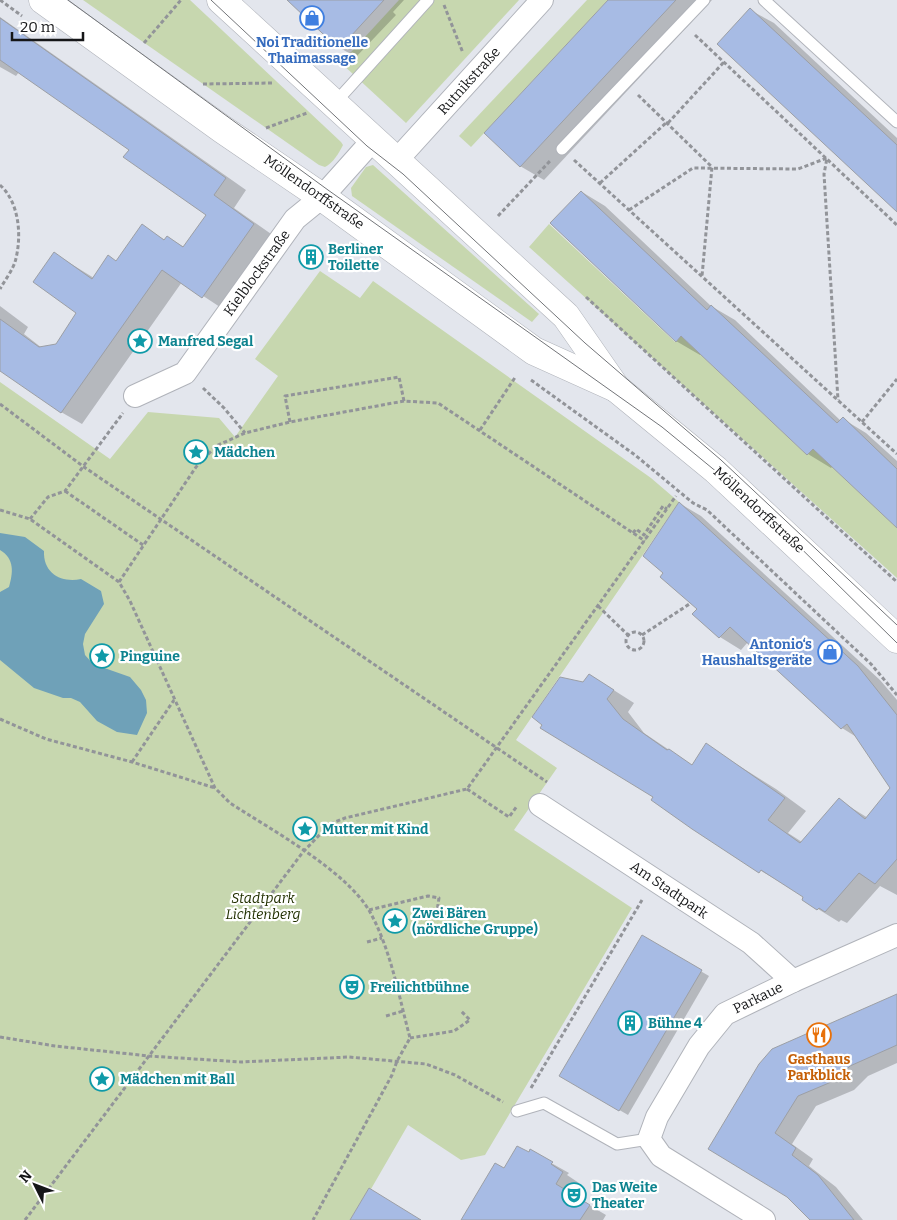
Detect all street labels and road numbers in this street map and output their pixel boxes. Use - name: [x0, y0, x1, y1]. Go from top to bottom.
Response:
- street label: Rutnikstraße: [434, 44, 504, 118]
- street label: Möllendorffstraße: [261, 151, 367, 233]
- street label: Kielblockstraße: [220, 227, 294, 319]
- street label: Möllendorffstraße: [710, 463, 808, 557]
- street label: Am Stadtpark: [627, 858, 711, 922]
- street label: Parkaue: [730, 979, 786, 1017]

